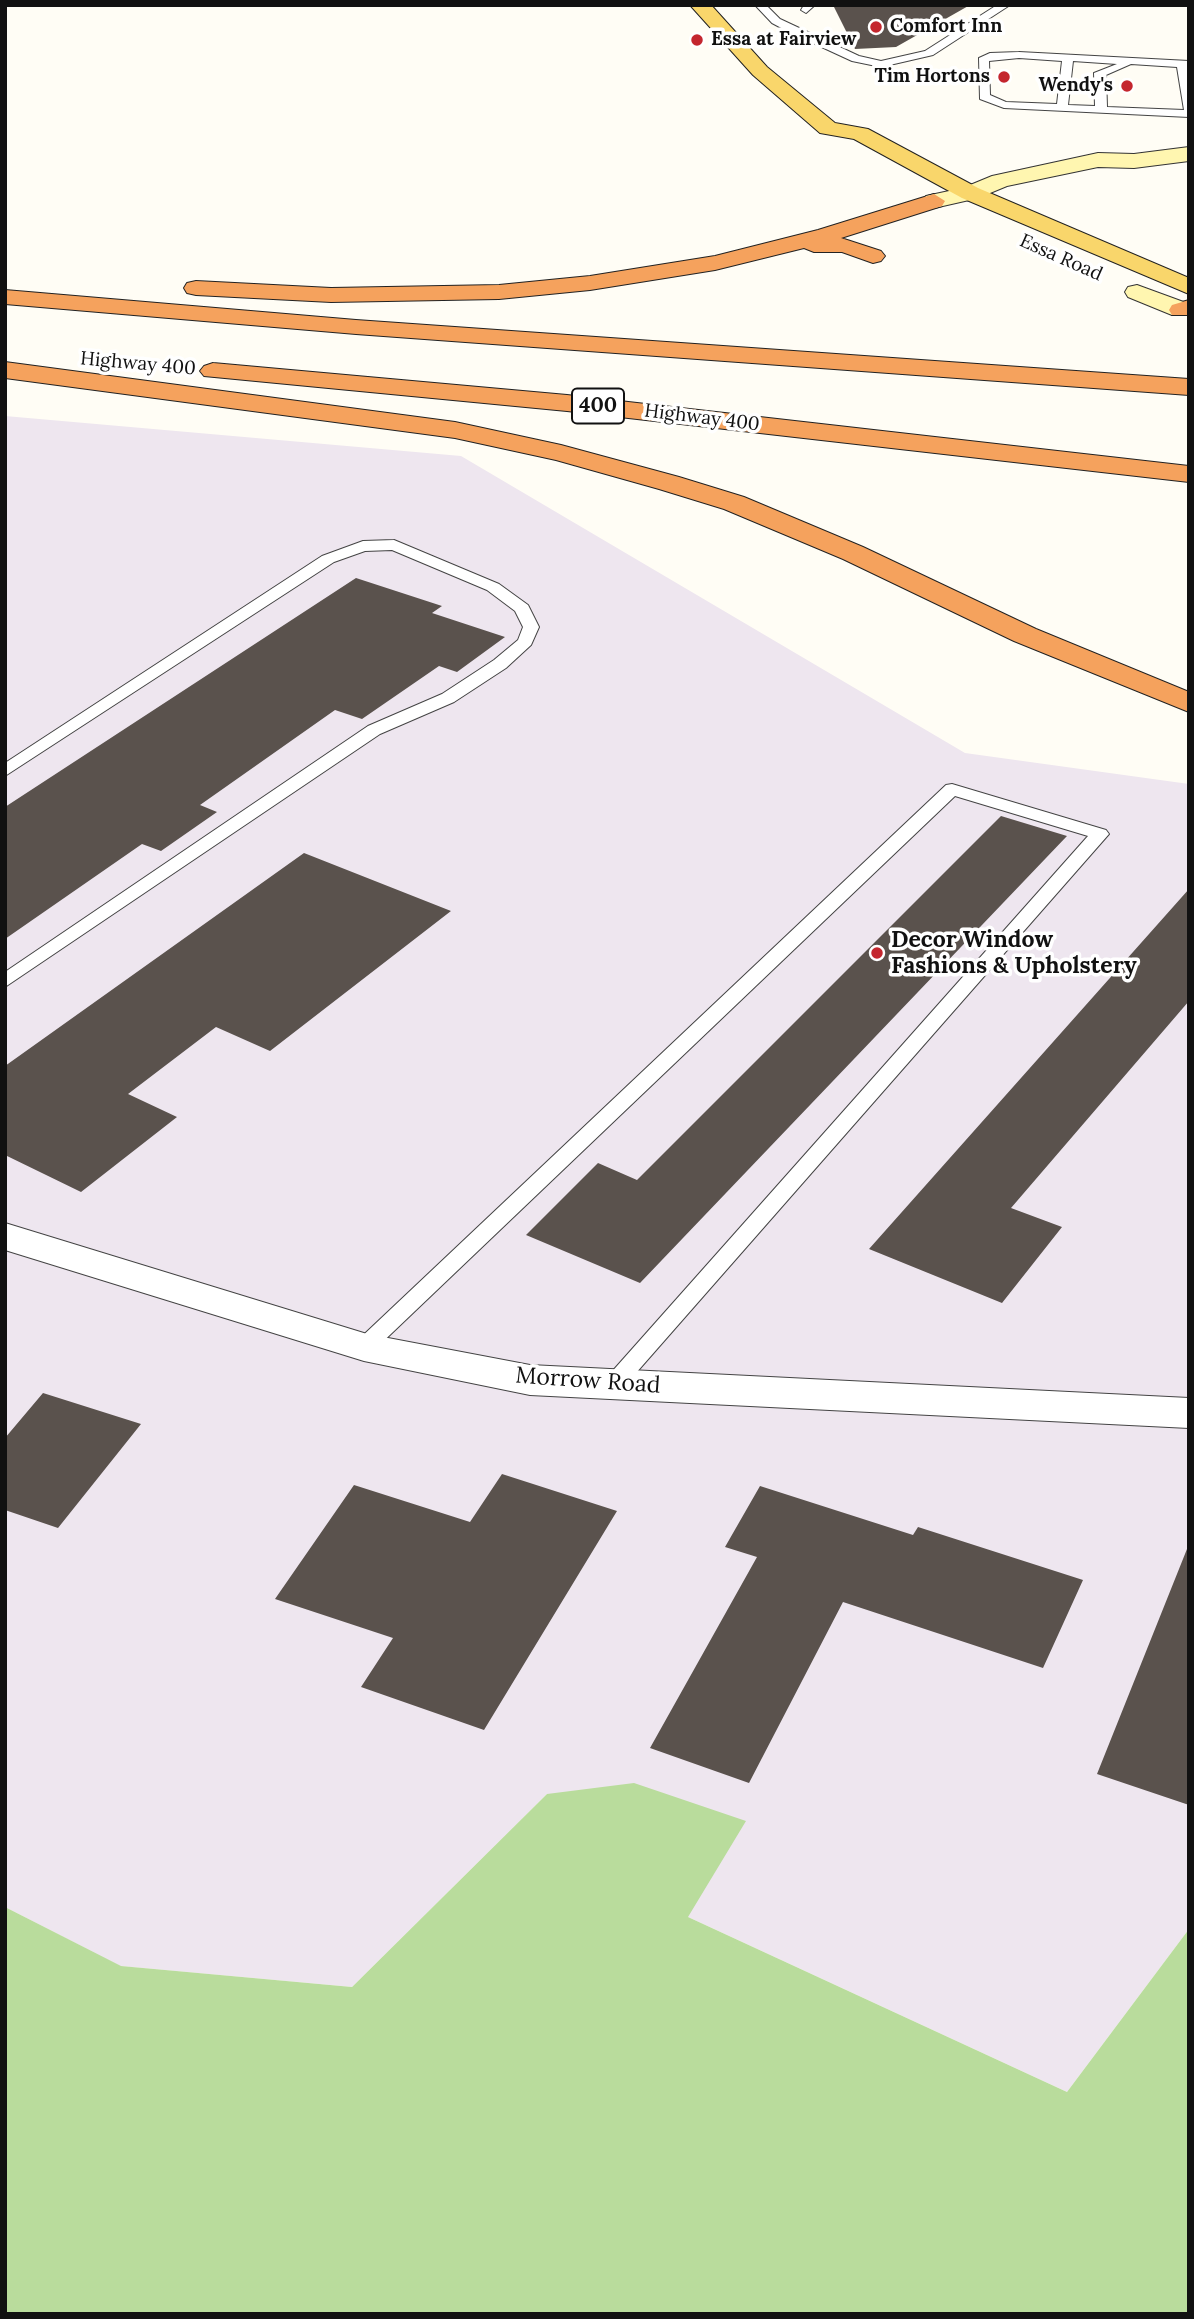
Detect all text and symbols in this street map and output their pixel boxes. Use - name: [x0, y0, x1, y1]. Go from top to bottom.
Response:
- place label: Comfort Inn: [890, 16, 1002, 38]
- marker: Comfort Inn: [868, 19, 884, 35]
- place label: Essa at Fairview: [711, 29, 857, 51]
- marker: Essa at Fairview: [689, 32, 705, 48]
- place label: Tim Hortons: [874, 66, 990, 88]
- marker: Tim Hortons: [996, 69, 1012, 85]
- place label: Wendy's: [1038, 75, 1113, 97]
- marker: Wendy's: [1119, 78, 1135, 94]
- street label: Essa Road: [1016, 230, 1106, 286]
- street label: Highway 400: [79, 348, 197, 380]
- road number: 400: [572, 388, 624, 424]
- street label: Highway 400: [643, 400, 761, 436]
- place label: Decor Window Fashions & Upholstery: [891, 926, 1137, 980]
- marker: Decor Window Fashions & Upholstery: [869, 945, 885, 961]
- street label: Morrow Road: [515, 1362, 661, 1400]

